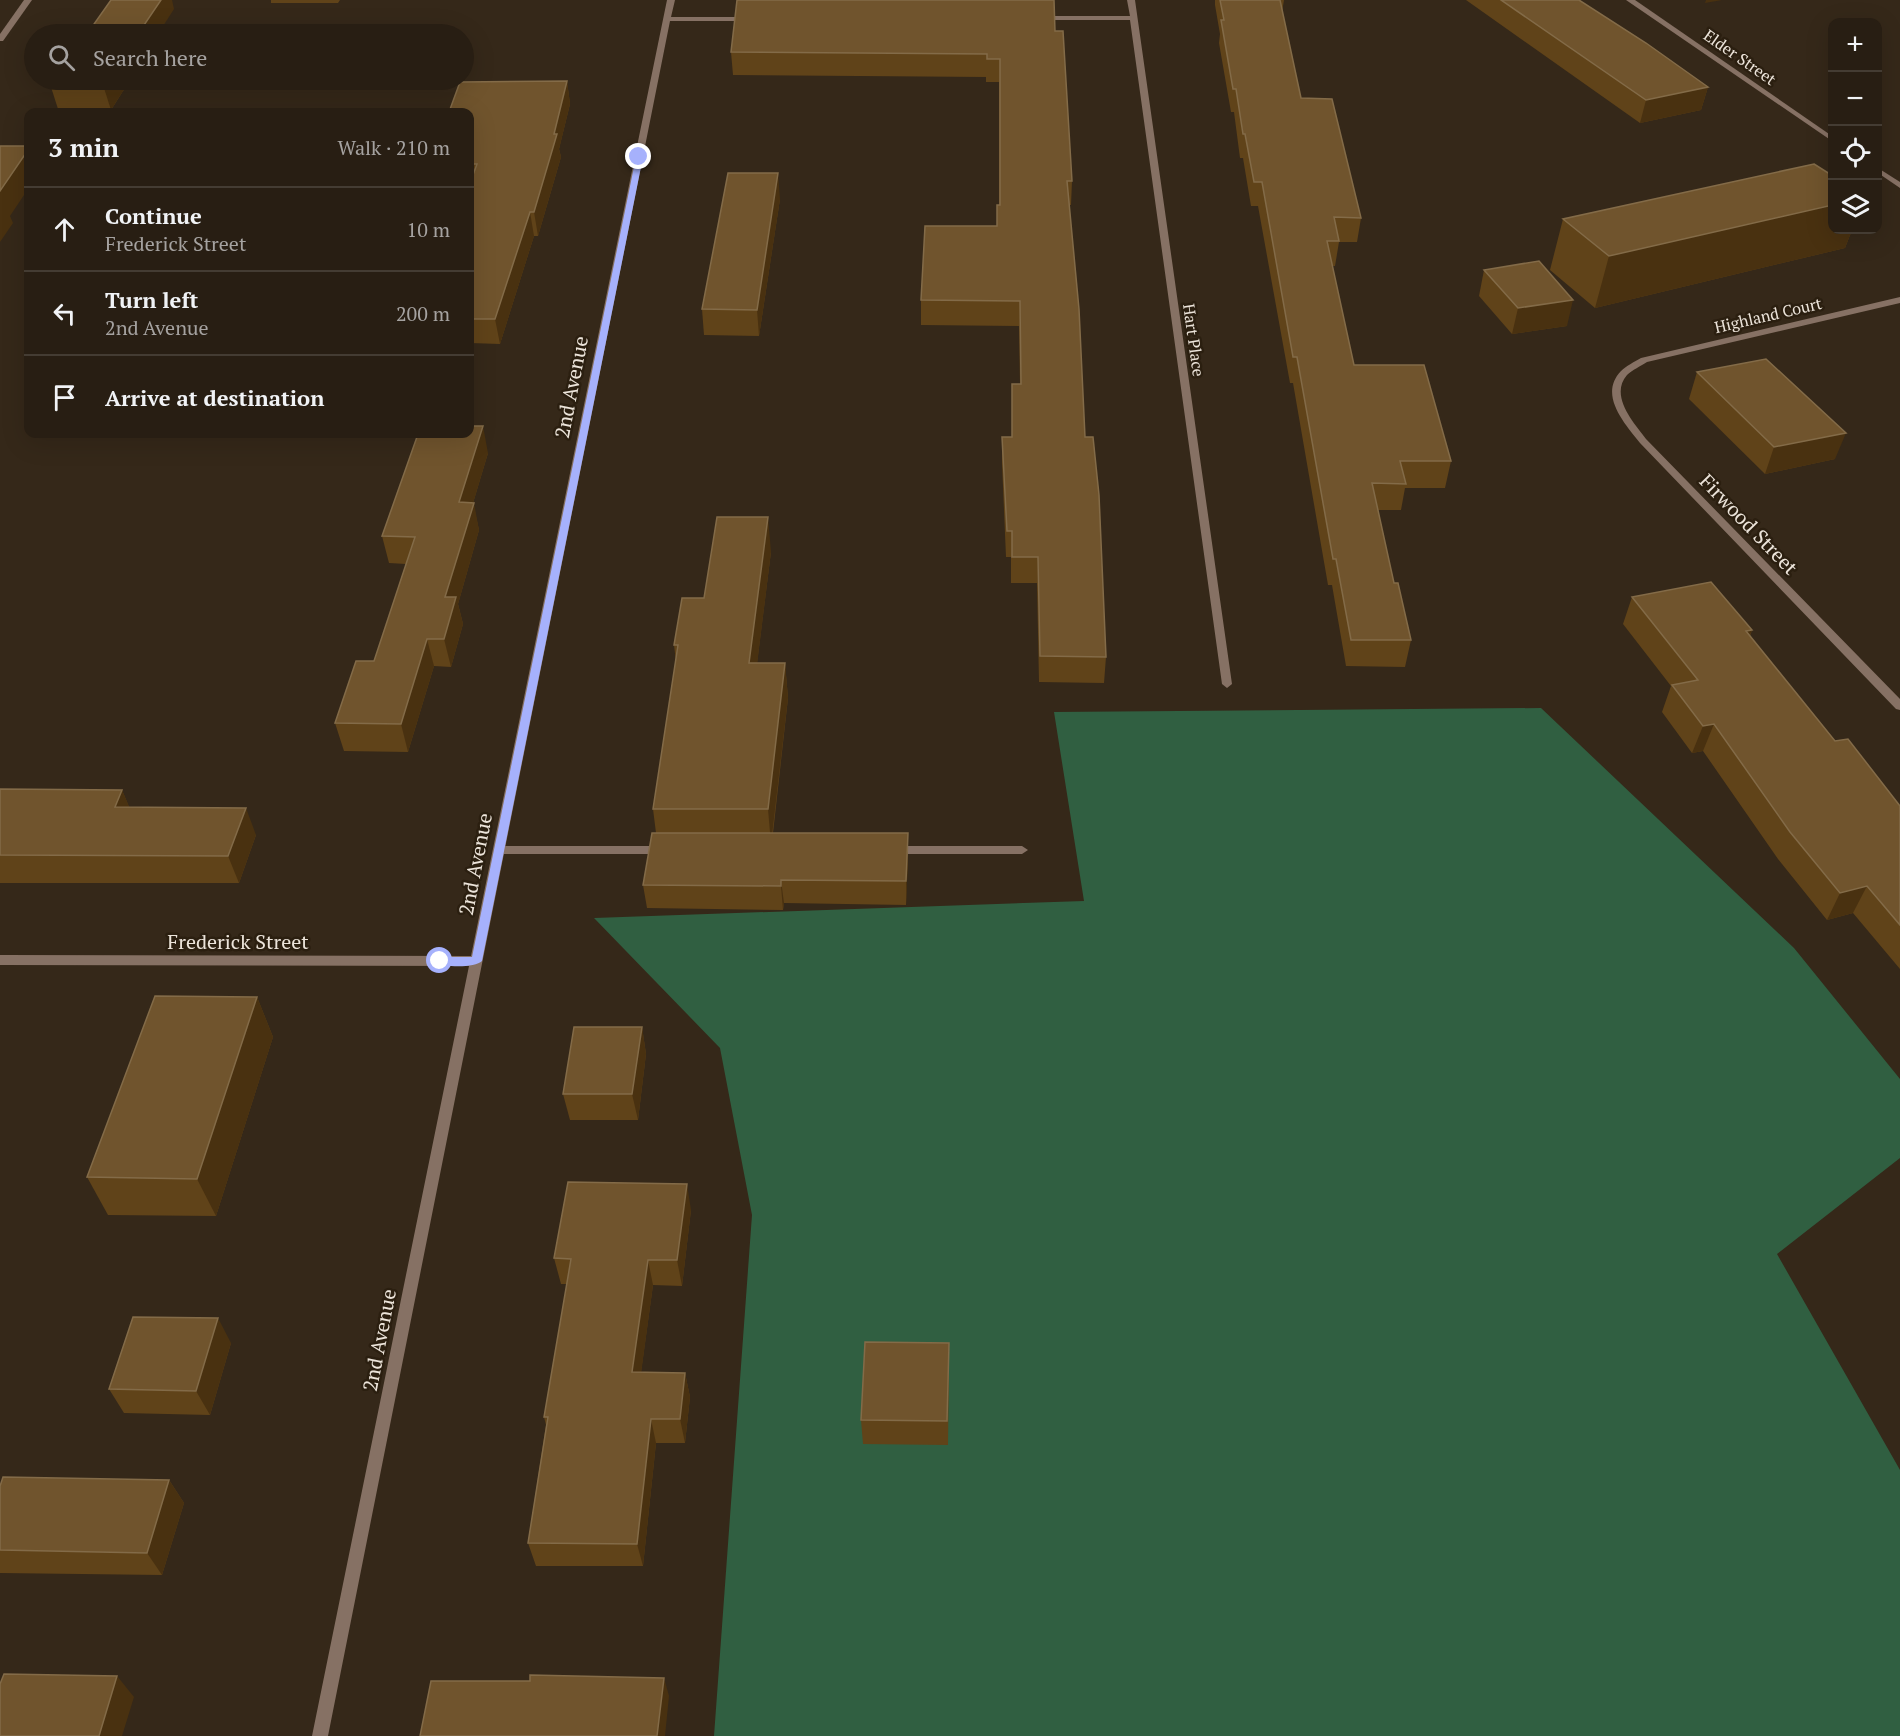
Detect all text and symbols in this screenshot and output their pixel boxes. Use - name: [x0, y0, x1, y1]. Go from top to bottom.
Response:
- map controls: [1828, 18, 1882, 234]
- button: +: [1828, 18, 1882, 72]
- search box: [24, 24, 474, 90]
- street label: Elder Street: [1699, 24, 1781, 90]
- icon: search: [45, 41, 78, 74]
- text: Search here: [93, 43, 207, 72]
- button: −: [1828, 72, 1882, 126]
- button: locate: [1828, 126, 1882, 180]
- text: 3 min: [48, 130, 119, 164]
- text: Walk · 210 m: [338, 134, 450, 161]
- route end: [625, 143, 651, 169]
- button: layers: [1828, 180, 1882, 234]
- text: Continue: [105, 201, 202, 230]
- icon: ahead: [48, 213, 81, 246]
- text: 10 m: [407, 216, 450, 243]
- text: Frederick Street: [105, 230, 246, 257]
- text: Turn left: [105, 285, 198, 314]
- street label: Highland Court: [1712, 292, 1824, 338]
- icon: left: [48, 297, 81, 330]
- text: 200 m: [396, 300, 450, 327]
- street label: Hart Place: [1178, 302, 1210, 378]
- text: 2nd Avenue: [105, 314, 209, 341]
- street label: 2nd Avenue: [548, 334, 594, 440]
- icon: arrive: [48, 381, 81, 414]
- text: Arrive at destination: [105, 383, 324, 412]
- street label: Firwood Street: [1694, 468, 1804, 581]
- street label: 2nd Avenue: [452, 811, 498, 917]
- street label: Frederick Street: [167, 928, 309, 955]
- route start: [426, 947, 452, 973]
- street label: 2nd Avenue: [356, 1287, 402, 1393]

